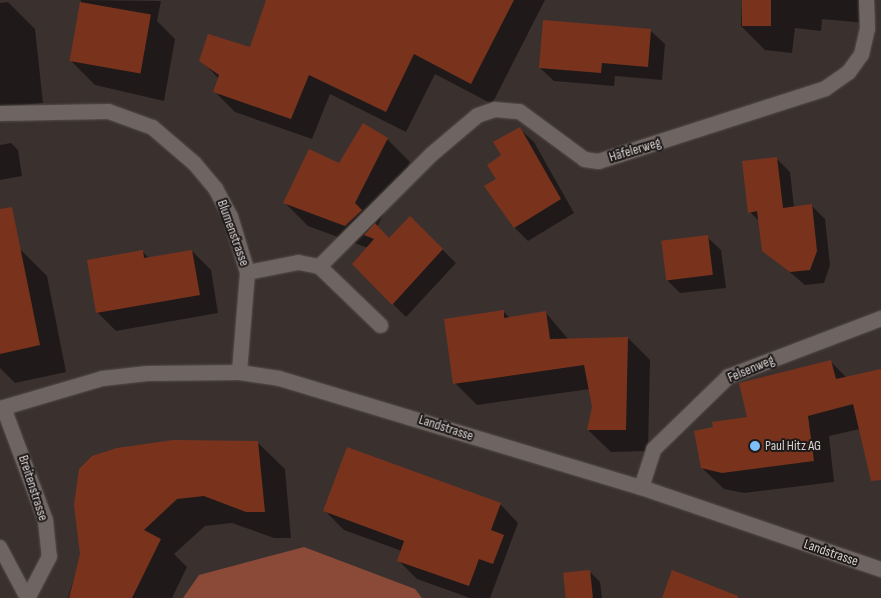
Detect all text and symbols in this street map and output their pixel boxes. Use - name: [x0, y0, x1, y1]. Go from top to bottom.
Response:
- street label: Häfelerweg: [607, 134, 663, 166]
- street label: Blumenstrasse: [213, 198, 253, 268]
- street label: Felsenweg: [725, 352, 777, 386]
- street label: Landstrasse: [417, 411, 475, 445]
- place label: Paul Hitz AG: [765, 438, 821, 454]
- marker: Paul Hitz AG: [749, 440, 761, 452]
- street label: Breitenstrasse: [14, 453, 52, 523]
- street label: Landstrasse: [802, 536, 860, 570]

